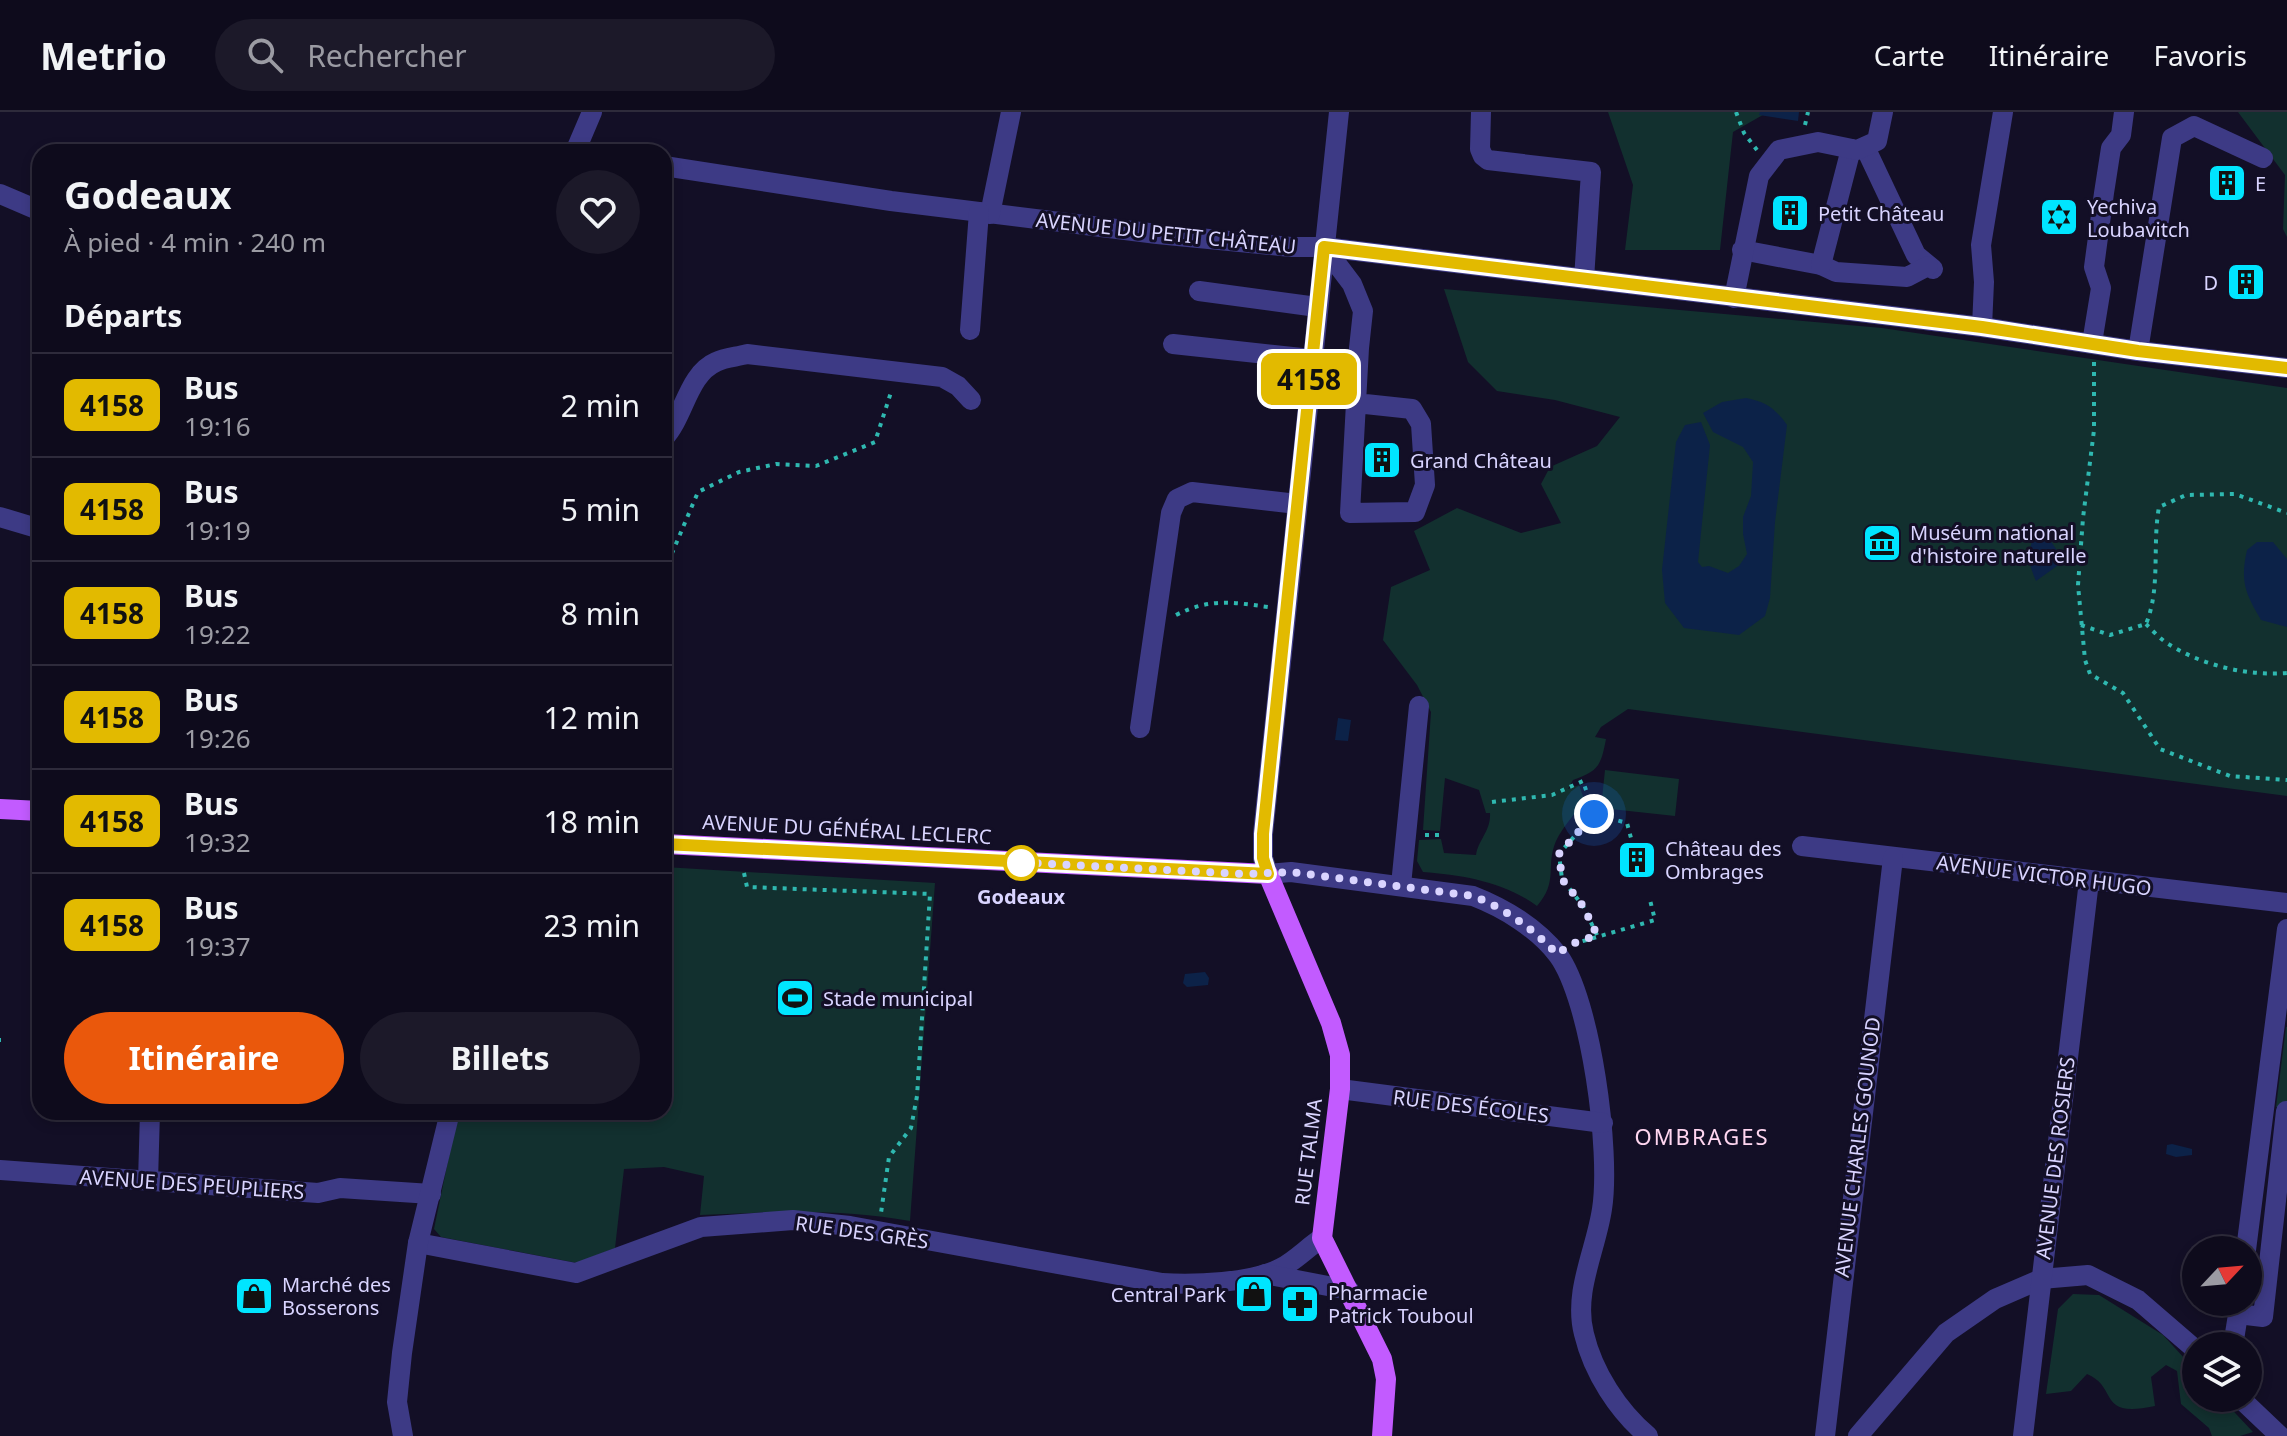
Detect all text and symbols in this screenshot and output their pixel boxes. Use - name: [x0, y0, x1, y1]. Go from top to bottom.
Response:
- search box: [215, 19, 775, 91]
- text: Metrio: [40, 29, 167, 81]
- icon: search: [243, 33, 287, 77]
- text: Rechercher: [307, 35, 467, 76]
- text: Carte: [1874, 36, 1945, 74]
- text: Itinéraire: [1989, 36, 2109, 74]
- text: Favoris: [2153, 36, 2247, 74]
- building icon: E: [2206, 162, 2248, 204]
- text: Godeaux: [64, 168, 231, 220]
- button: heart: [556, 170, 640, 254]
- place label: E: [2255, 170, 2266, 197]
- building icon: Petit Château: [1769, 192, 1811, 234]
- place label: Yechiva Loubavitch: [2087, 193, 2190, 243]
- synagogue icon: Yechiva Loubavitch: [2038, 196, 2080, 238]
- place label: Petit Château: [1818, 200, 1944, 227]
- street label: AVENUE DU PETIT CHÂTEAU: [1035, 206, 1297, 260]
- text: À pied · 4 min · 240 m: [64, 224, 326, 260]
- building icon: D: [2225, 261, 2267, 303]
- place label: D: [2203, 269, 2218, 296]
- text: Départs: [64, 295, 182, 336]
- line badge: 4158: [1253, 353, 1365, 405]
- text: 4158: [1277, 360, 1341, 398]
- text: Bus: [184, 367, 239, 408]
- text: 2 min: [561, 385, 640, 426]
- text: 4158: [80, 386, 144, 424]
- text: 19:16: [184, 408, 251, 444]
- building icon: Grand Château: [1361, 439, 1403, 481]
- place label: Grand Château: [1410, 447, 1552, 474]
- text: Bus: [184, 471, 239, 512]
- text: 5 min: [561, 489, 640, 530]
- text: 4158: [80, 490, 144, 528]
- text: 19:19: [184, 512, 251, 548]
- place label: Muséum national d'histoire naturelle: [1910, 519, 2087, 569]
- museum icon: Muséum national d'histoire naturelle: [1861, 522, 1903, 564]
- text: Bus: [184, 575, 239, 616]
- text: 8 min: [561, 593, 640, 634]
- text: 4158: [80, 594, 144, 632]
- text: 19:22: [184, 616, 251, 652]
- text: Bus: [184, 679, 239, 720]
- text: 12 min: [544, 697, 640, 738]
- text: 4158: [80, 698, 144, 736]
- text: 19:26: [184, 720, 251, 756]
- text: Bus: [184, 783, 239, 824]
- your location: [1574, 794, 1614, 834]
- text: 18 min: [544, 801, 640, 842]
- text: 4158: [80, 802, 144, 840]
- street label: AVENUE DU GÉNÉRAL LECLERC: [702, 808, 993, 850]
- text: 19:32: [184, 824, 251, 860]
- place label: Château des Ombrages: [1665, 835, 1782, 885]
- building icon: Château des Ombrages: [1616, 839, 1658, 881]
- marker: Godeaux: [1004, 846, 1038, 880]
- street label: AVENUE VICTOR HUGO: [1935, 848, 2153, 902]
- place label: Godeaux: [977, 883, 1065, 910]
- text: Bus: [184, 887, 239, 928]
- text: 23 min: [544, 905, 640, 946]
- text: 4158: [80, 906, 144, 944]
- text: 19:37: [184, 928, 251, 964]
- sports icon: Stade municipal: [774, 977, 816, 1019]
- place label: Stade municipal: [823, 985, 973, 1012]
- button: Itinéraire: [64, 1012, 344, 1104]
- button: Billets: [360, 1012, 640, 1104]
- street label: AVENUE CHARLES GOUNOD: [1828, 1015, 1886, 1279]
- street label: AVENUE DES ROSIERS: [2029, 1055, 2081, 1261]
- street label: RUE DES ÉCOLES: [1392, 1083, 1550, 1129]
- street label: RUE TALMA: [1288, 1097, 1328, 1207]
- district label: OMBRAGES: [1634, 1121, 1770, 1151]
- street label: AVENUE DES PEUPLIERS: [79, 1163, 305, 1205]
- street label: RUE DES GRÈS: [794, 1209, 930, 1255]
- north arrow: [2182, 1236, 2262, 1316]
- map controls: [2182, 1236, 2262, 1412]
- place label: Marché des Bosserons: [282, 1271, 391, 1321]
- shop icon: Central Park: [1233, 1273, 1275, 1315]
- shop icon: Marché des Bosserons: [233, 1275, 275, 1317]
- place label: Pharmacie Patrick Touboul: [1328, 1279, 1474, 1329]
- place label: Central Park: [1111, 1281, 1226, 1308]
- pharmacy icon: Pharmacie Patrick Touboul: [1279, 1283, 1321, 1325]
- button: layers: [2182, 1332, 2262, 1412]

